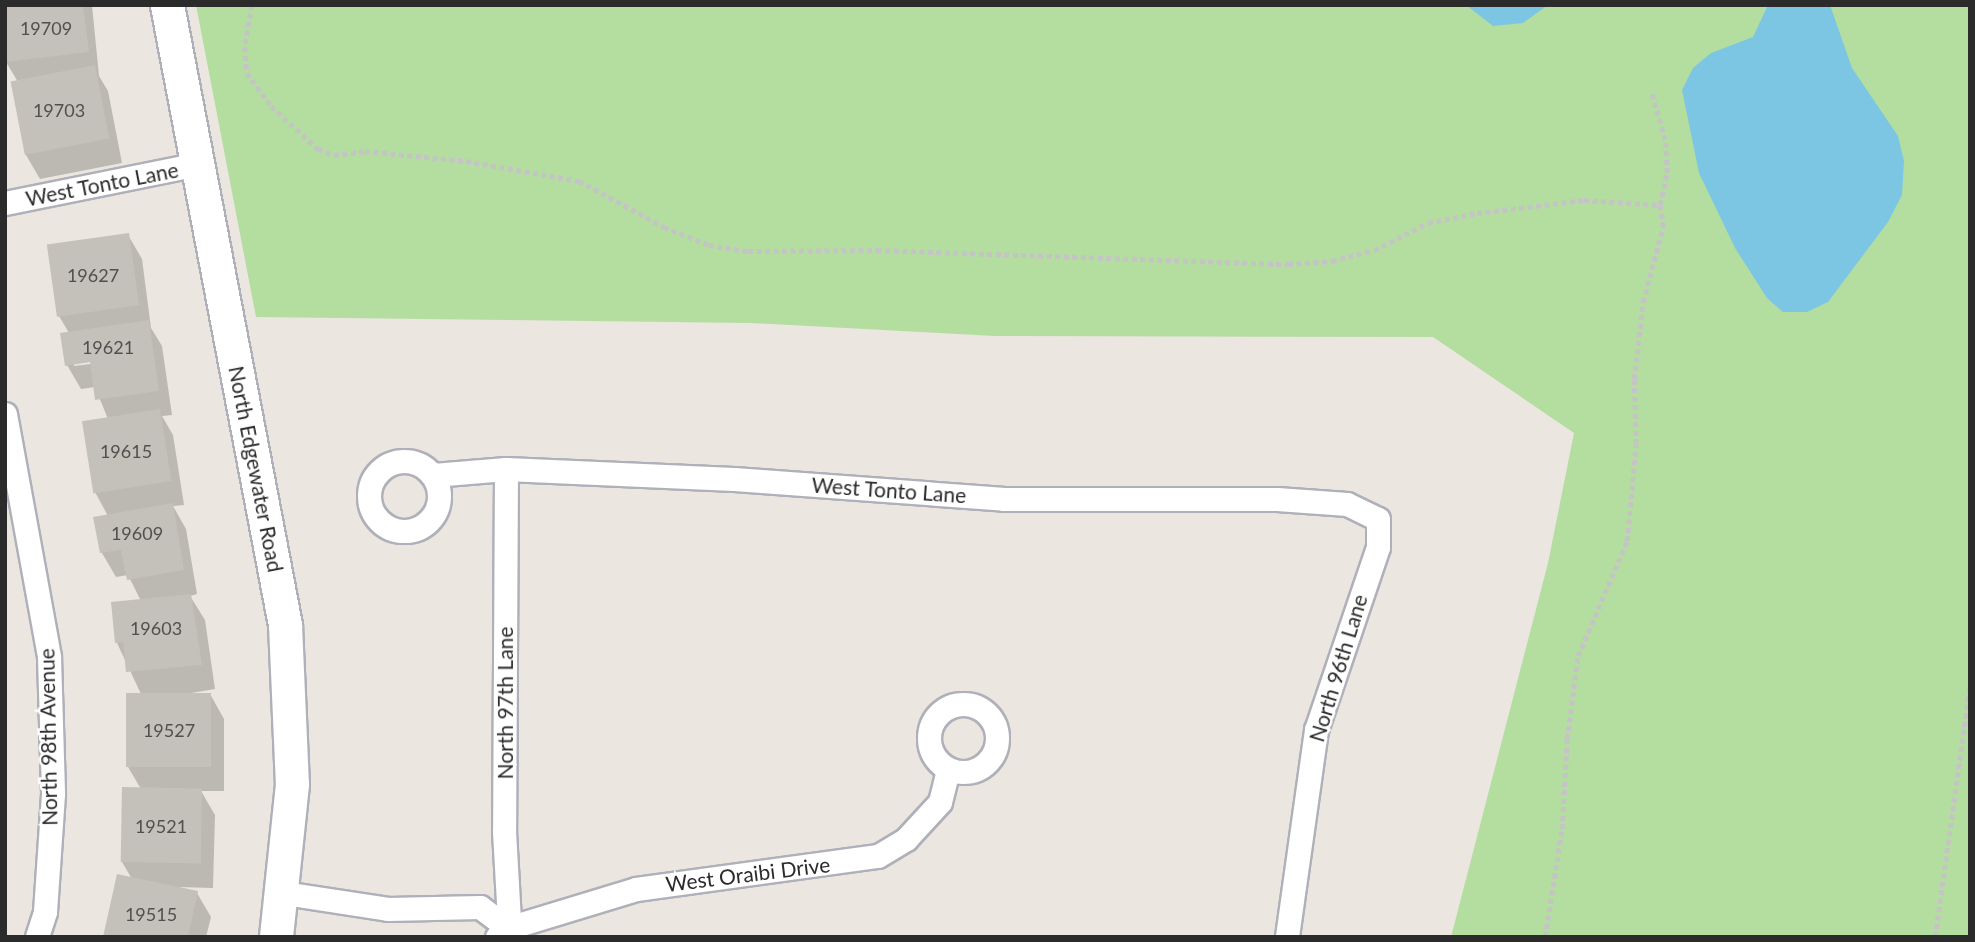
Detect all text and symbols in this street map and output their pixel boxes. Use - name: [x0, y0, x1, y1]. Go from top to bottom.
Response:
- house number: 19709: [20, 17, 72, 39]
- house number: 19703: [33, 99, 85, 121]
- street label: West Tonto Lane: [23, 157, 181, 211]
- house number: 19627: [67, 264, 119, 286]
- house number: 19621: [82, 336, 134, 358]
- street label: North Edgewater Road: [224, 364, 288, 574]
- house number: 19615: [100, 440, 152, 462]
- street label: West Tonto Lane: [810, 472, 968, 508]
- house number: 19609: [111, 522, 163, 544]
- street label: North 96th Lane: [1304, 591, 1372, 745]
- house number: 19603: [130, 617, 182, 639]
- street label: North 97th Lane: [492, 627, 518, 779]
- street label: North 98th Avenue: [34, 648, 62, 826]
- house number: 19527: [143, 719, 195, 741]
- house number: 19521: [135, 815, 187, 837]
- street label: West Oraibi Drive: [664, 851, 832, 897]
- house number: 19515: [125, 903, 177, 925]

